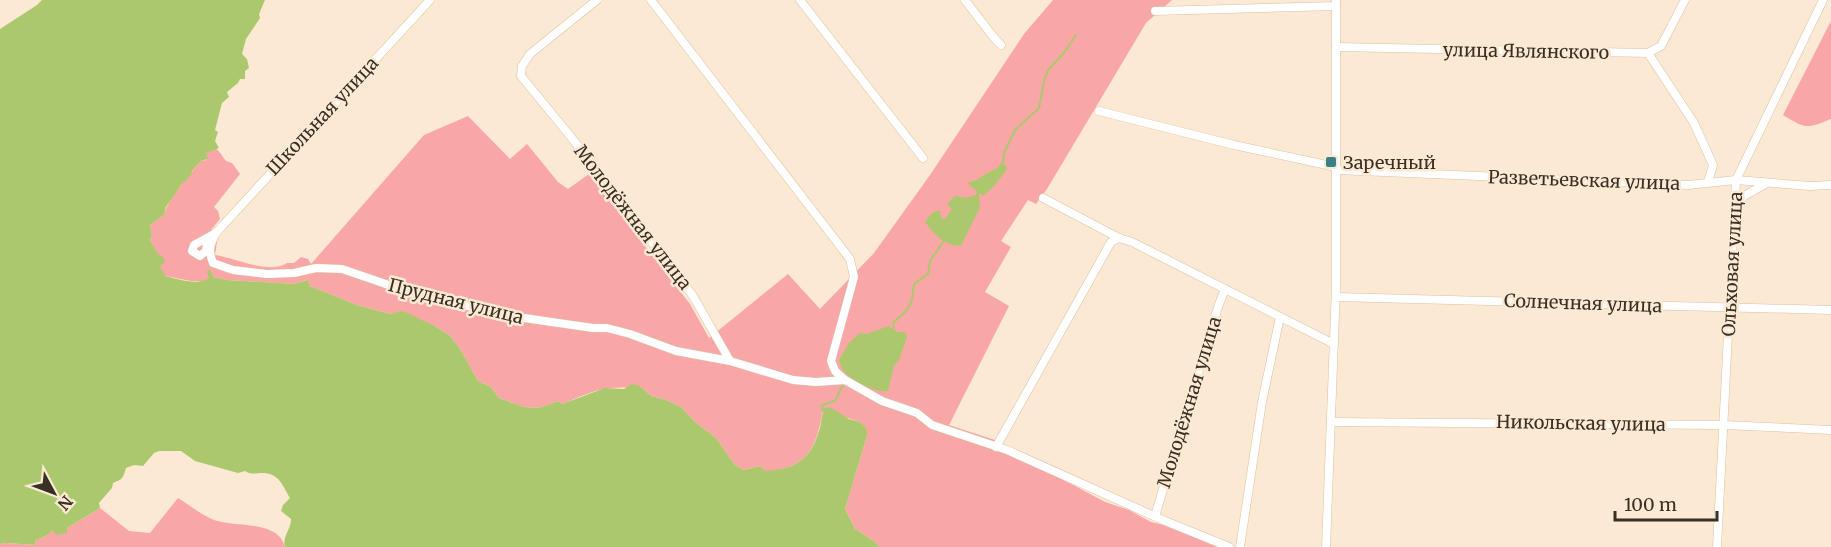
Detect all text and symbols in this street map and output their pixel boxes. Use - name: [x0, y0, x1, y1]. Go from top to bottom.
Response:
- street label: улица Являнского: [1443, 38, 1609, 64]
- street label: Школьная улица: [261, 52, 383, 180]
- street label: Молодёжная улица: [569, 140, 697, 294]
- place label: Заречный: [1343, 151, 1436, 174]
- marker: Заречный: [1324, 155, 1338, 169]
- street label: Разветьевская улица: [1488, 165, 1681, 195]
- street label: Ольховая улица: [1717, 191, 1747, 337]
- street label: Прудная улица: [386, 273, 526, 329]
- street label: Солнечная улица: [1504, 289, 1663, 317]
- street label: Молодёжная улица: [1152, 313, 1226, 490]
- street label: Никольская улица: [1496, 410, 1666, 436]
- north arrow: [24, 463, 84, 523]
- scale bar: [1615, 484, 1717, 522]
- text: N: [53, 492, 77, 514]
- text: 100 m: [1624, 493, 1677, 516]

